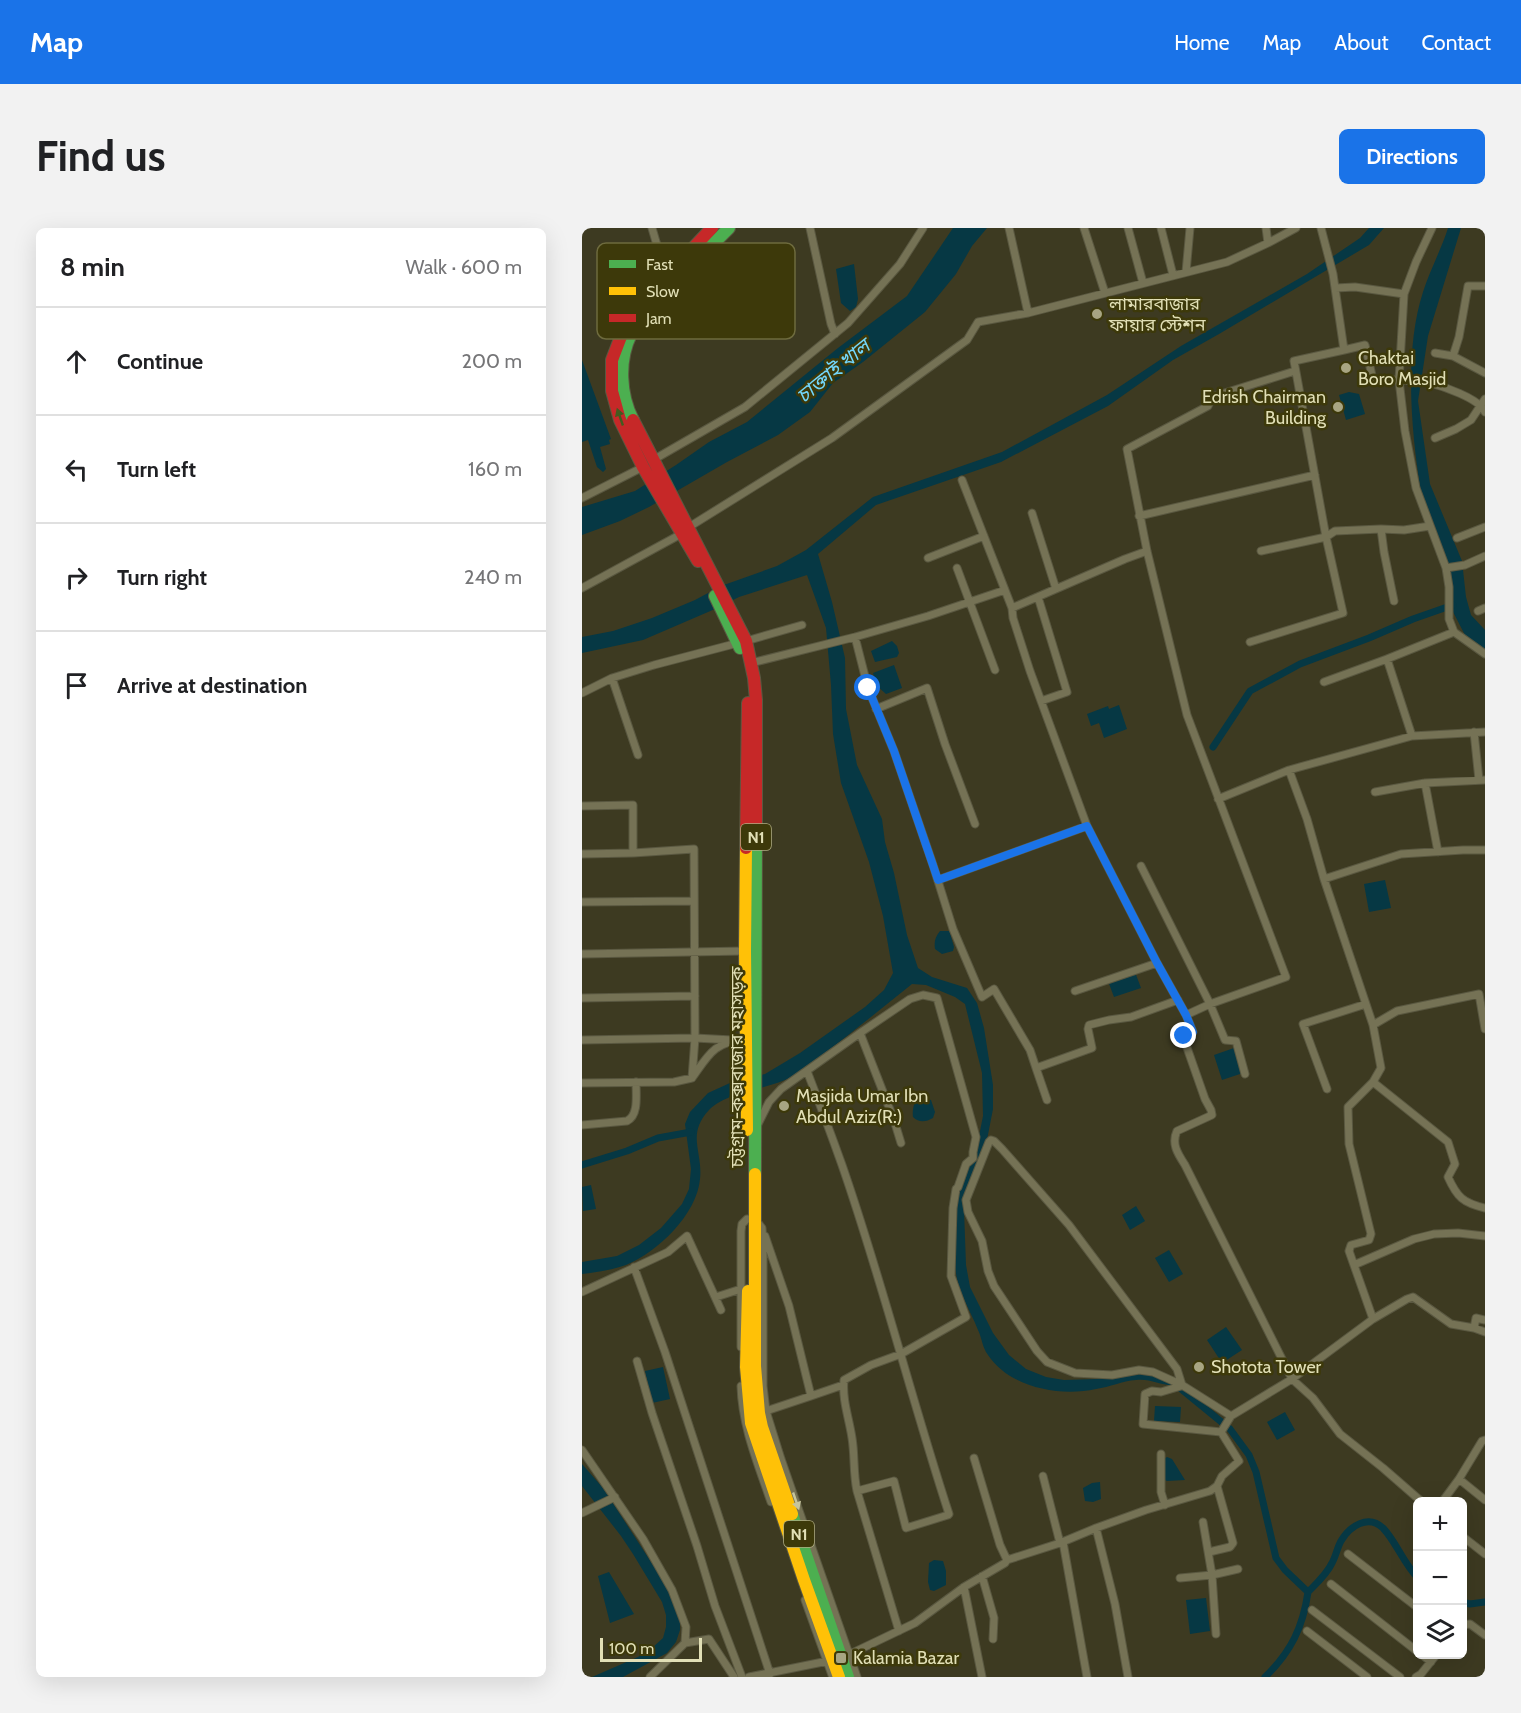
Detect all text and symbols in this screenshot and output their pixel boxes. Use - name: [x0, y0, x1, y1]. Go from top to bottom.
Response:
- text: Map: [30, 25, 83, 59]
- text: Home: [1174, 30, 1230, 55]
- text: Map: [1263, 30, 1301, 55]
- text: About: [1334, 30, 1388, 55]
- text: Contact: [1421, 30, 1491, 55]
- button: Directions: [1339, 129, 1485, 184]
- text: Find us: [36, 130, 165, 182]
- legend: [597, 243, 795, 339]
- text: 8 min: [60, 251, 125, 283]
- text: Walk · 600 m: [406, 255, 522, 279]
- text: Fast: [646, 255, 674, 274]
- text: Slow: [646, 282, 680, 301]
- place label: লামারবাজার ফায়ার স্টেশন: [1108, 293, 1207, 336]
- marker: লামারবাজার ফায়ার স্টেশন: [1090, 307, 1104, 321]
- text: Jam: [645, 309, 672, 328]
- water label: চাক্তাই খাল: [791, 332, 877, 408]
- icon: ahead: [60, 345, 93, 378]
- place label: Chaktai Boro Masjid: [1358, 347, 1446, 390]
- text: Continue: [117, 348, 203, 375]
- text: 200 m: [462, 349, 522, 373]
- marker: Chaktai Boro Masjid: [1339, 361, 1353, 375]
- place label: Edrish Chairman Building: [1202, 386, 1327, 429]
- marker: Edrish Chairman Building: [1331, 400, 1345, 414]
- one-way arrow: [614, 408, 624, 426]
- icon: left: [60, 453, 93, 486]
- text: Turn left: [117, 456, 196, 483]
- text: 160 m: [468, 457, 522, 481]
- icon: right: [60, 561, 93, 594]
- text: Turn right: [117, 564, 207, 591]
- text: 240 m: [464, 565, 522, 589]
- icon: arrive: [60, 669, 93, 702]
- text: Arrive at destination: [117, 672, 307, 699]
- route start: [854, 674, 880, 700]
- road number: N1: [741, 824, 771, 850]
- street label: চট্টগ্রাম-কক্সবাজার মহাসড়ক: [726, 966, 748, 1168]
- route end: [1170, 1022, 1196, 1048]
- place label: Masjida Umar Ibn Abdul Aziz(R:): [796, 1085, 928, 1128]
- marker: Masjida Umar Ibn Abdul Aziz(R:): [777, 1099, 791, 1113]
- place label: Shotota Tower: [1211, 1356, 1322, 1378]
- marker: Shotota Tower: [1192, 1360, 1206, 1374]
- one-way arrow: [791, 1493, 801, 1511]
- map controls: [1413, 1497, 1467, 1659]
- button: +: [1413, 1497, 1467, 1551]
- road number: N1: [784, 1521, 814, 1547]
- button: −: [1413, 1551, 1467, 1605]
- button: layers: [1413, 1605, 1467, 1659]
- scale bar: [600, 1635, 702, 1662]
- text: 100 m: [609, 1639, 654, 1658]
- place label: Kalamia Bazar: [853, 1647, 960, 1669]
- marker: Kalamia Bazar: [834, 1651, 848, 1665]

